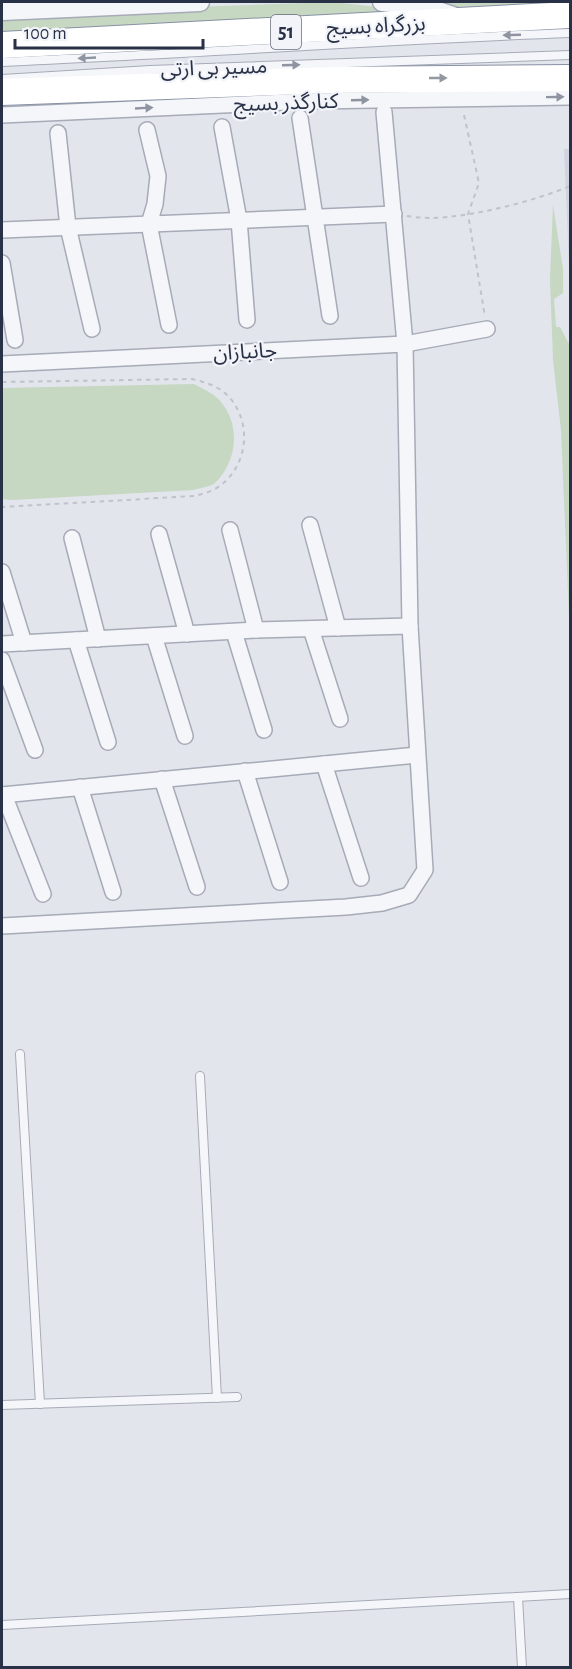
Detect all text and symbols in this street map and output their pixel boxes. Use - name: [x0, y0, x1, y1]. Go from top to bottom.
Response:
- scale bar: [15, 12, 202, 50]
- street label: بزرگراه بسیج: [326, 12, 426, 43]
- road number: 51: [271, 15, 301, 49]
- text: 100 m: [24, 25, 67, 43]
- one-way arrow: [503, 30, 522, 39]
- one-way arrow: [77, 54, 96, 63]
- street label: مسیر بی ارتی: [160, 56, 268, 81]
- one-way arrow: [281, 60, 300, 69]
- one-way arrow: [428, 73, 447, 83]
- street label: کنارگذر بسیج: [233, 90, 339, 119]
- one-way arrow: [545, 92, 564, 102]
- one-way arrow: [350, 95, 369, 105]
- one-way arrow: [134, 104, 153, 113]
- street label: جانبازان: [212, 340, 278, 365]

